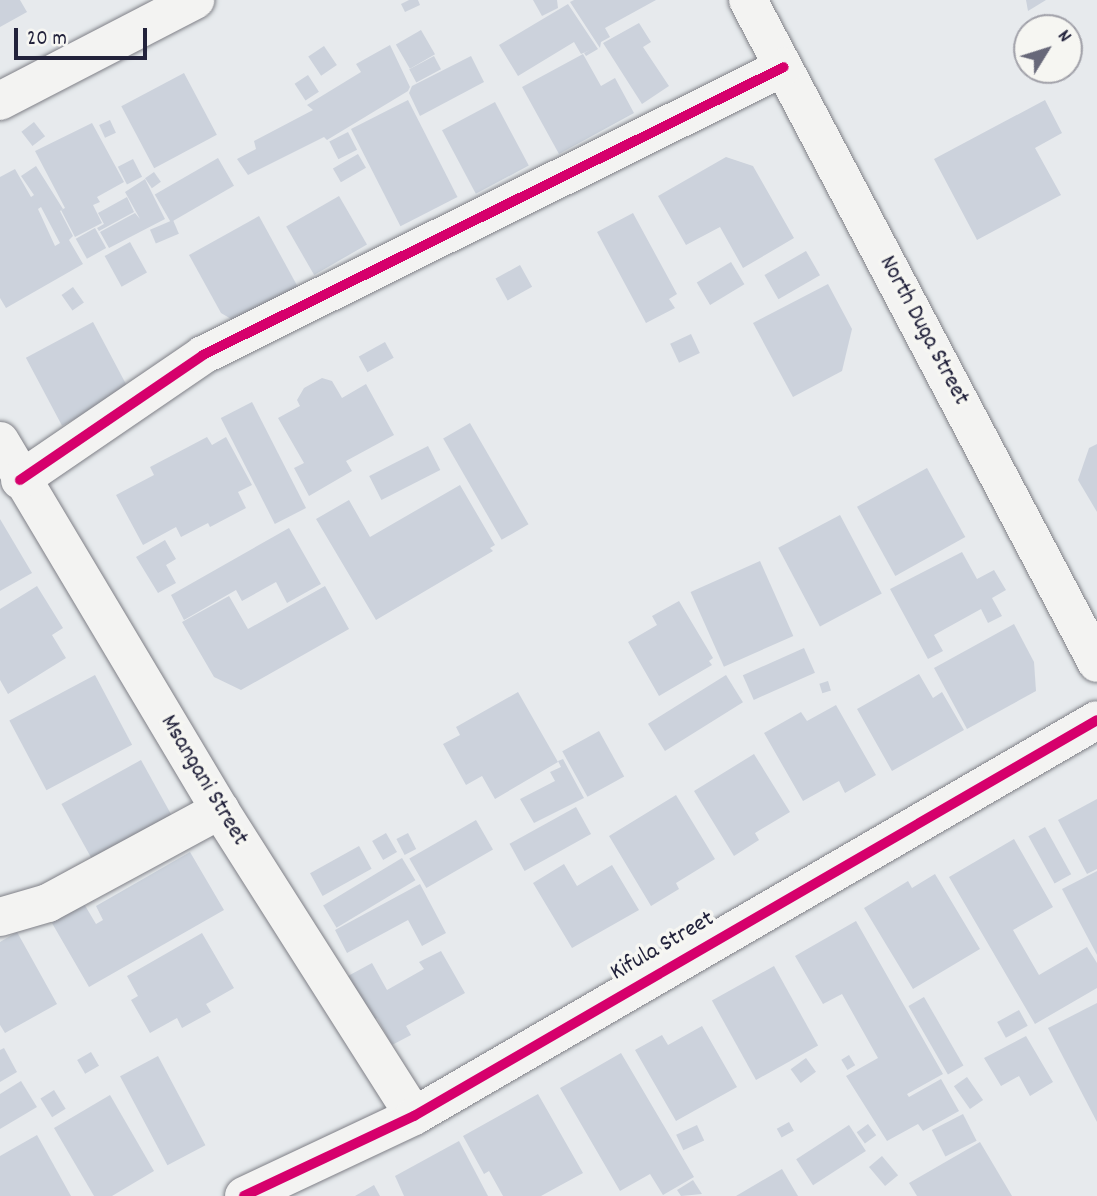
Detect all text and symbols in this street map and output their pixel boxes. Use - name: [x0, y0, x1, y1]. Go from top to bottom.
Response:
- scale bar: [18, 14, 150, 58]
- north arrow: [1013, 14, 1083, 84]
- text: 20 m: [27, 25, 67, 55]
- text: N: [1050, 25, 1077, 49]
- street label: North Duga Street: [872, 251, 974, 411]
- street label: Msangani Street: [153, 710, 253, 852]
- street label: Kifula Street: [606, 906, 720, 988]

